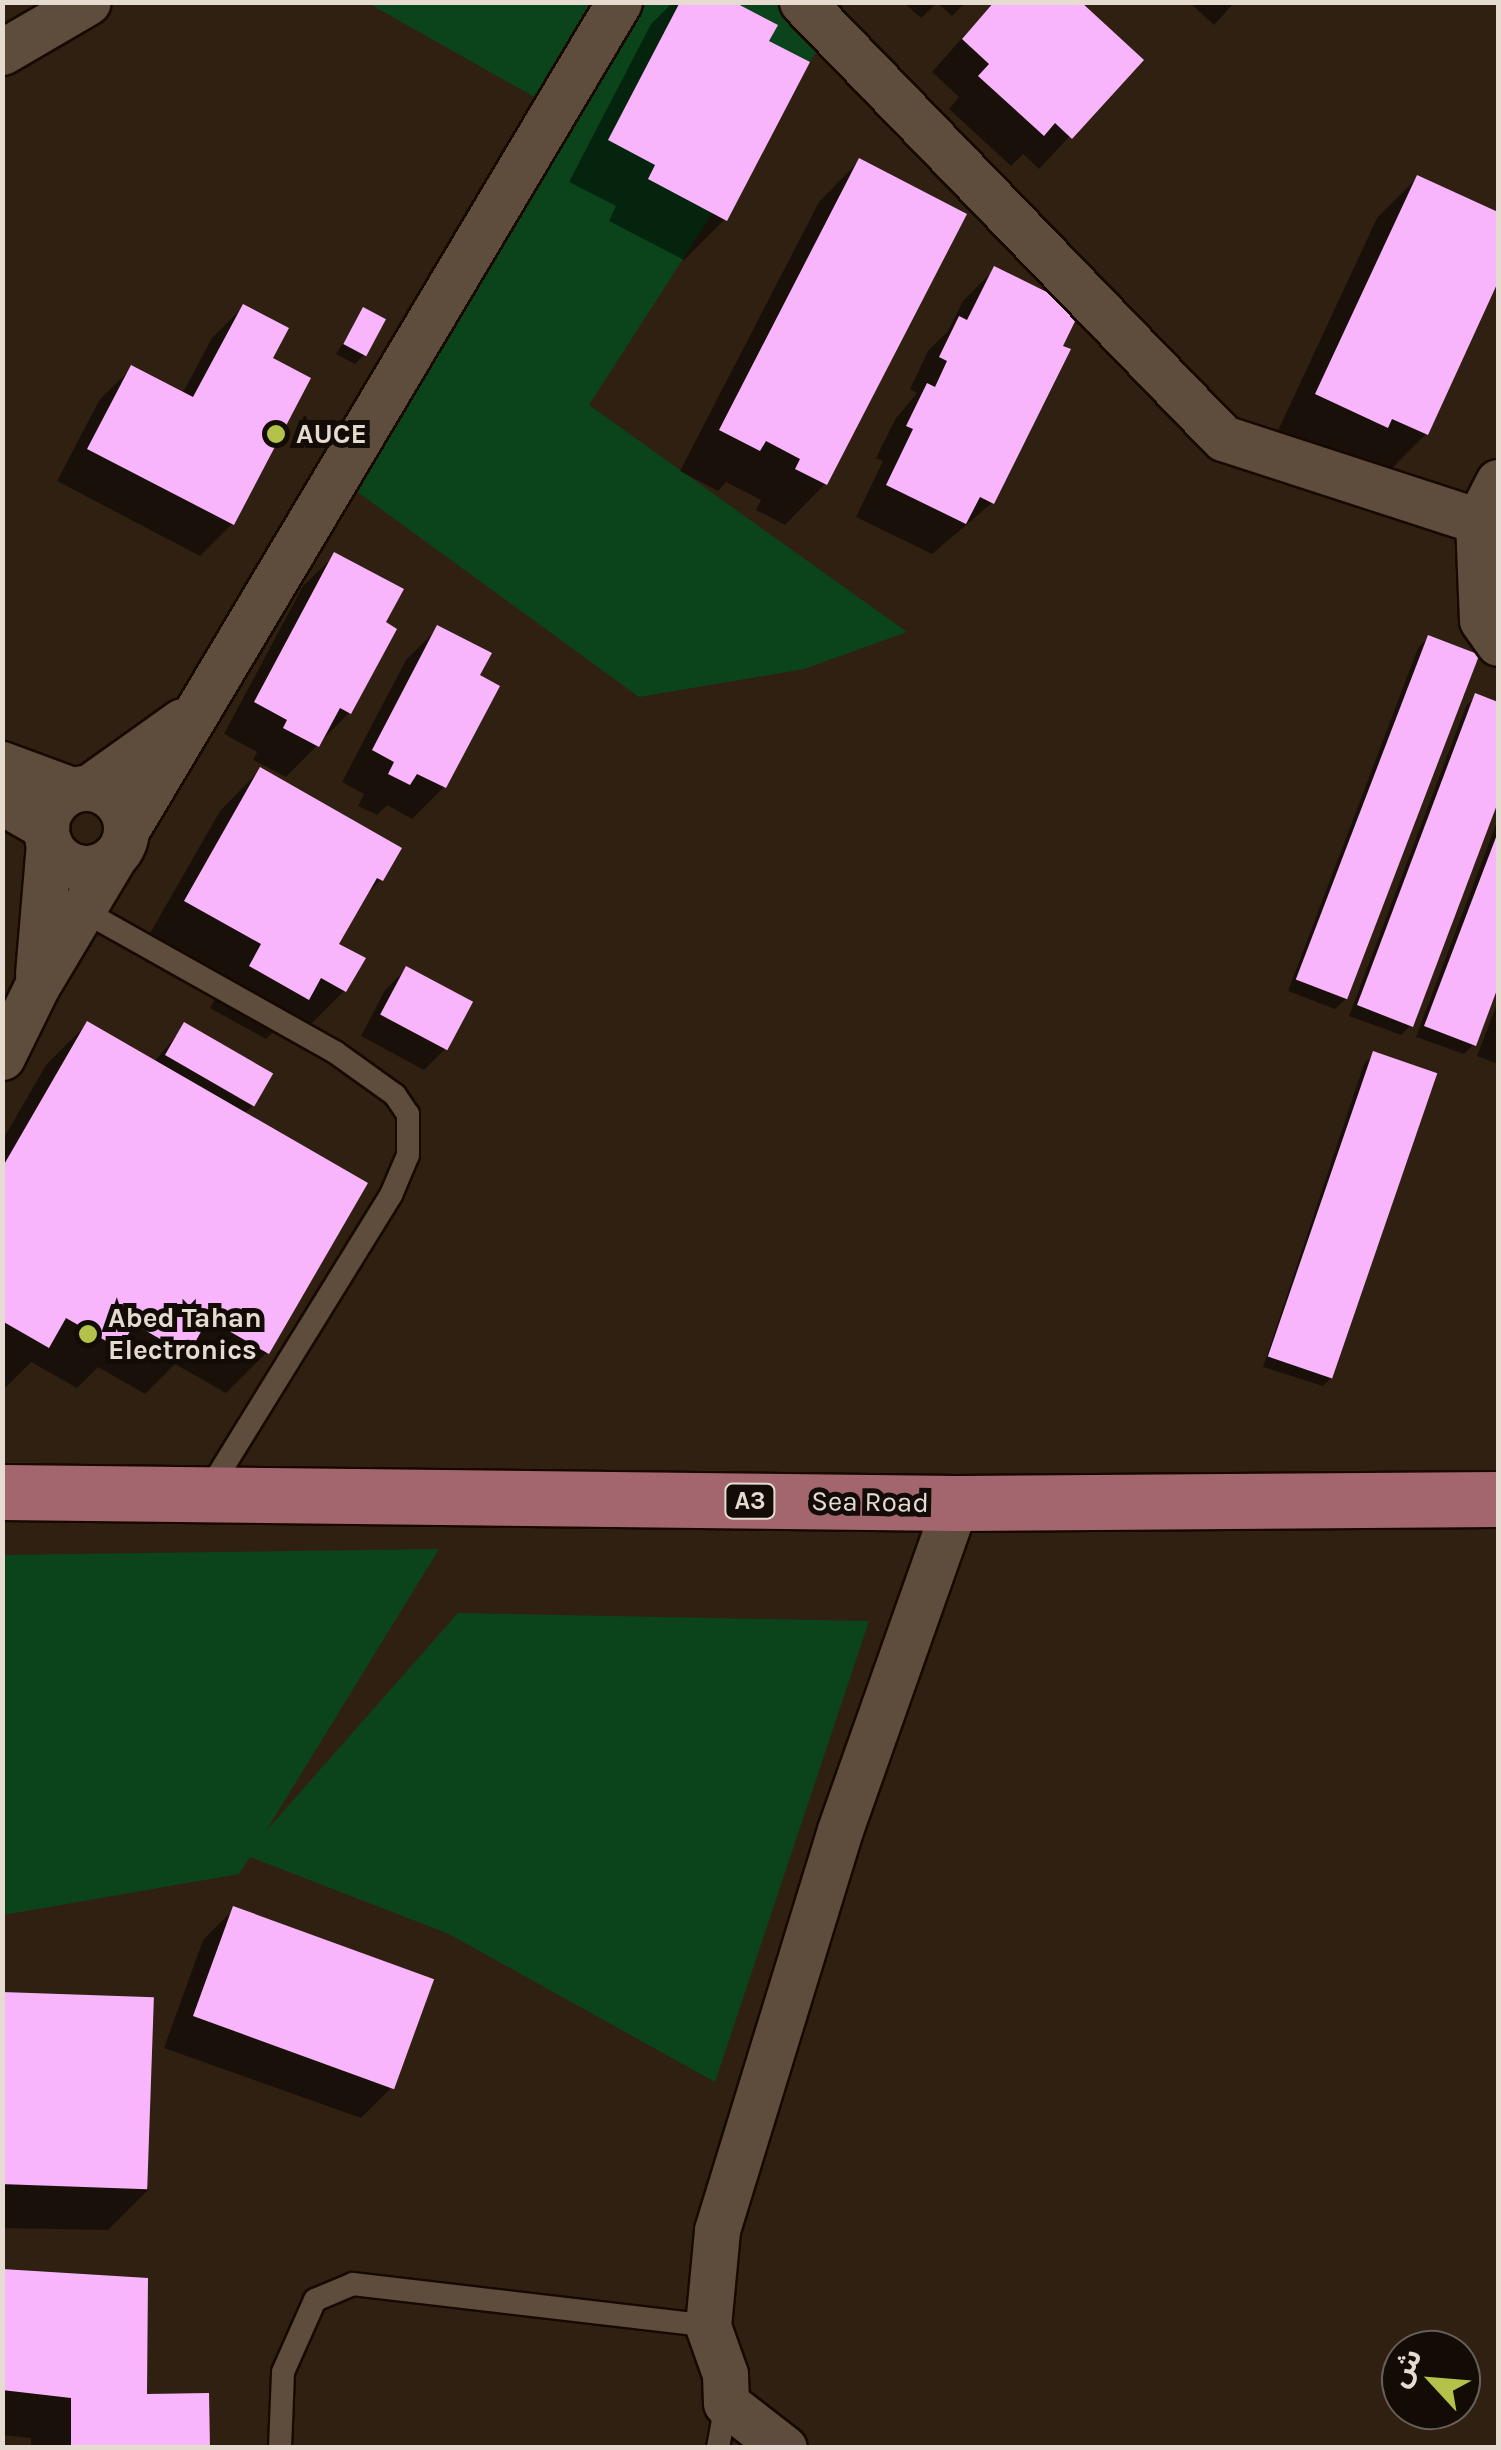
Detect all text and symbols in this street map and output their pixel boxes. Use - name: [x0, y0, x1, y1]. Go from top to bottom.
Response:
- place label: AUCE: [296, 417, 367, 451]
- marker: AUCE: [265, 423, 287, 445]
- place label: Abed Tahan Electronics: [108, 1301, 262, 1367]
- marker: Abed Tahan Electronics: [77, 1323, 99, 1345]
- road number: A3: [722, 1481, 778, 1521]
- street label: Sea Road: [811, 1484, 929, 1520]
- north arrow: [1381, 2330, 1481, 2430]
- text: ش: [1382, 2343, 1429, 2392]

